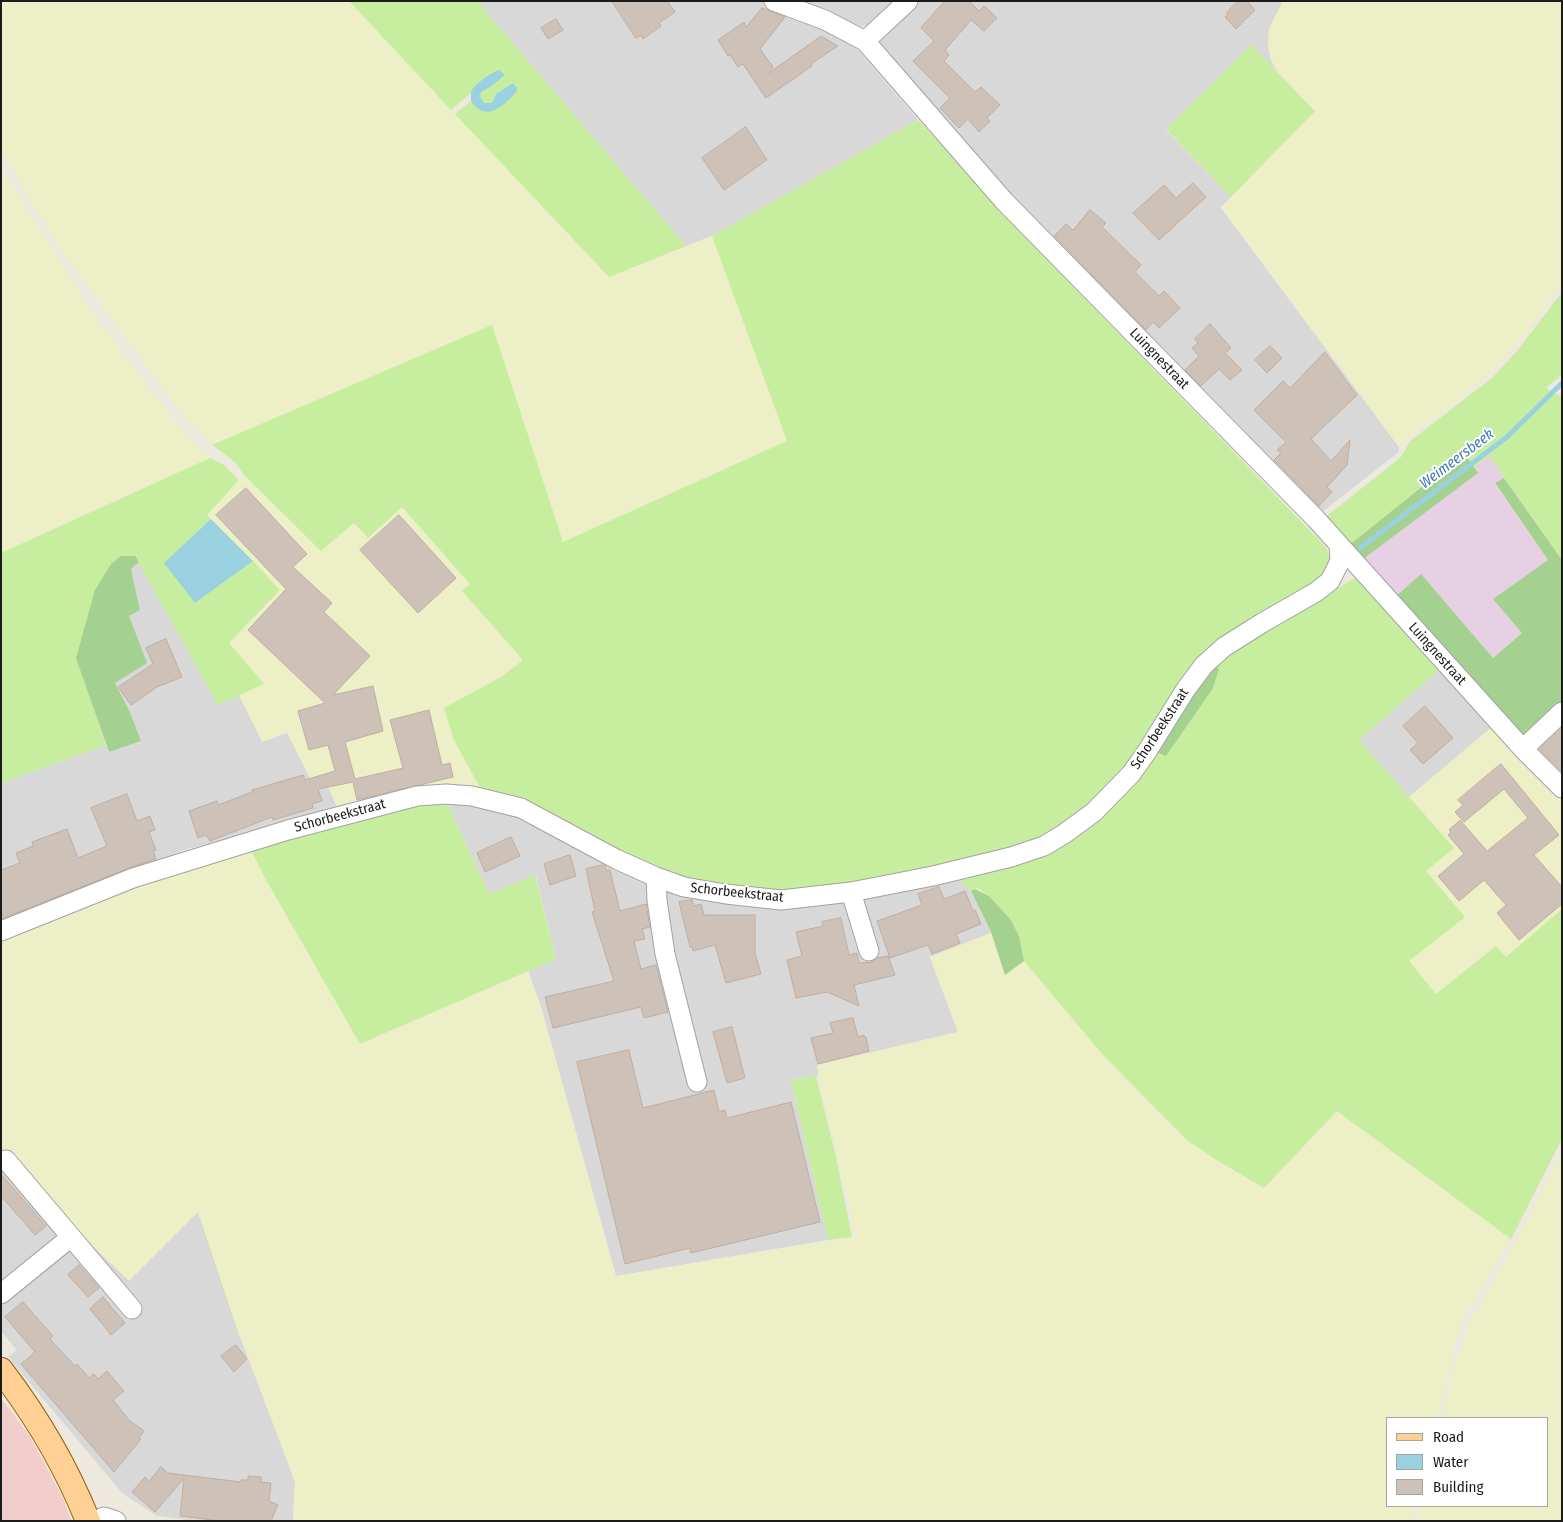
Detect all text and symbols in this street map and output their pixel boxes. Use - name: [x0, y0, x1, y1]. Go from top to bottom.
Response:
- street label: Luingnestraat: [1126, 325, 1192, 393]
- water label: Weimeersbeek: [1416, 425, 1498, 493]
- street label: Luingnestraat: [1405, 619, 1469, 689]
- street label: Schorbeekstraat: [1127, 685, 1193, 773]
- street label: Schorbeekstraat: [293, 796, 387, 836]
- street label: Schorbeekstraat: [690, 880, 784, 906]
- legend: [1386, 1417, 1548, 1507]
- text: Road: [1433, 1428, 1464, 1446]
- text: Water: [1433, 1453, 1468, 1471]
- text: Building: [1433, 1478, 1484, 1496]

